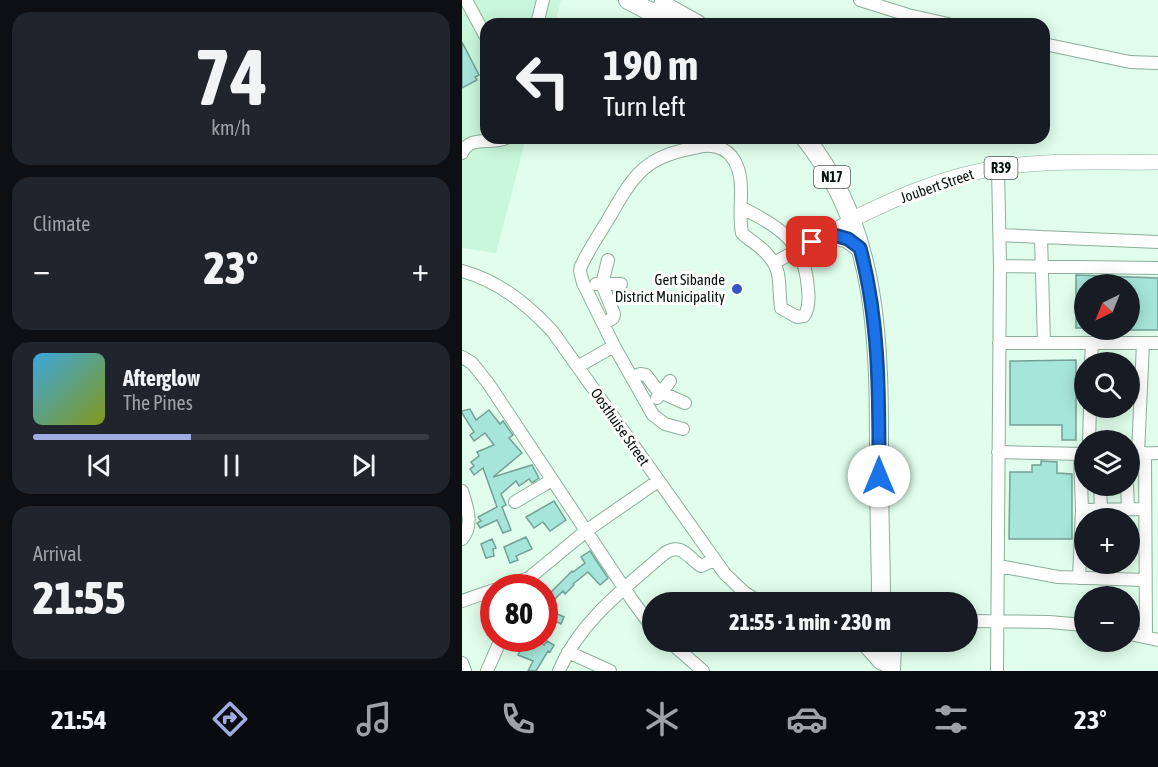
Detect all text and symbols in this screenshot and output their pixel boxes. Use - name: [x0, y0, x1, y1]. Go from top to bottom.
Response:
- text: 74: [194, 32, 268, 122]
- text: 190 m: [603, 41, 698, 89]
- icon: left: [504, 42, 582, 120]
- text: Turn left: [603, 91, 686, 122]
- text: km/h: [211, 116, 251, 139]
- road number: R39: [984, 157, 1018, 179]
- street label: Joubert Street: [898, 165, 976, 206]
- road number: N17: [814, 166, 850, 188]
- text: Climate: [33, 212, 90, 235]
- pin: [786, 216, 837, 267]
- icon: arrive: [795, 225, 828, 258]
- text: 23°: [204, 242, 258, 294]
- text: −: [33, 250, 50, 288]
- text: +: [412, 250, 429, 288]
- place label: Gert Sibande District Municipality: [615, 271, 725, 305]
- north arrow: [1074, 274, 1140, 340]
- map controls: [1074, 274, 1140, 652]
- marker: Gert Sibande District Municipality: [730, 282, 744, 296]
- button: search: [1074, 352, 1140, 418]
- text: Afterglow: [123, 365, 200, 391]
- street label: Oosthuise Street: [588, 385, 653, 469]
- text: The Pines: [123, 391, 193, 414]
- button: layers: [1074, 430, 1140, 496]
- position arrow: [847, 444, 911, 508]
- icon: previous: [83, 449, 116, 482]
- icon: pause: [215, 449, 248, 482]
- icon: next: [347, 449, 380, 482]
- button: +: [1074, 508, 1140, 574]
- text: Arrival: [33, 542, 82, 565]
- text: 21:55: [33, 572, 126, 624]
- speed limit sign: 80: [480, 574, 558, 652]
- button: −: [1074, 586, 1140, 652]
- text: 21:55 · 1 min · 230 m: [729, 609, 891, 635]
- icon: directions: [209, 698, 251, 740]
- icon: music: [353, 698, 395, 740]
- icon: phone: [497, 698, 539, 740]
- icon: climate: [641, 698, 683, 740]
- icon: car: [786, 698, 828, 740]
- icon: filters: [930, 698, 972, 740]
- text: 21:54: [51, 704, 107, 735]
- text: 23°: [1074, 704, 1107, 735]

